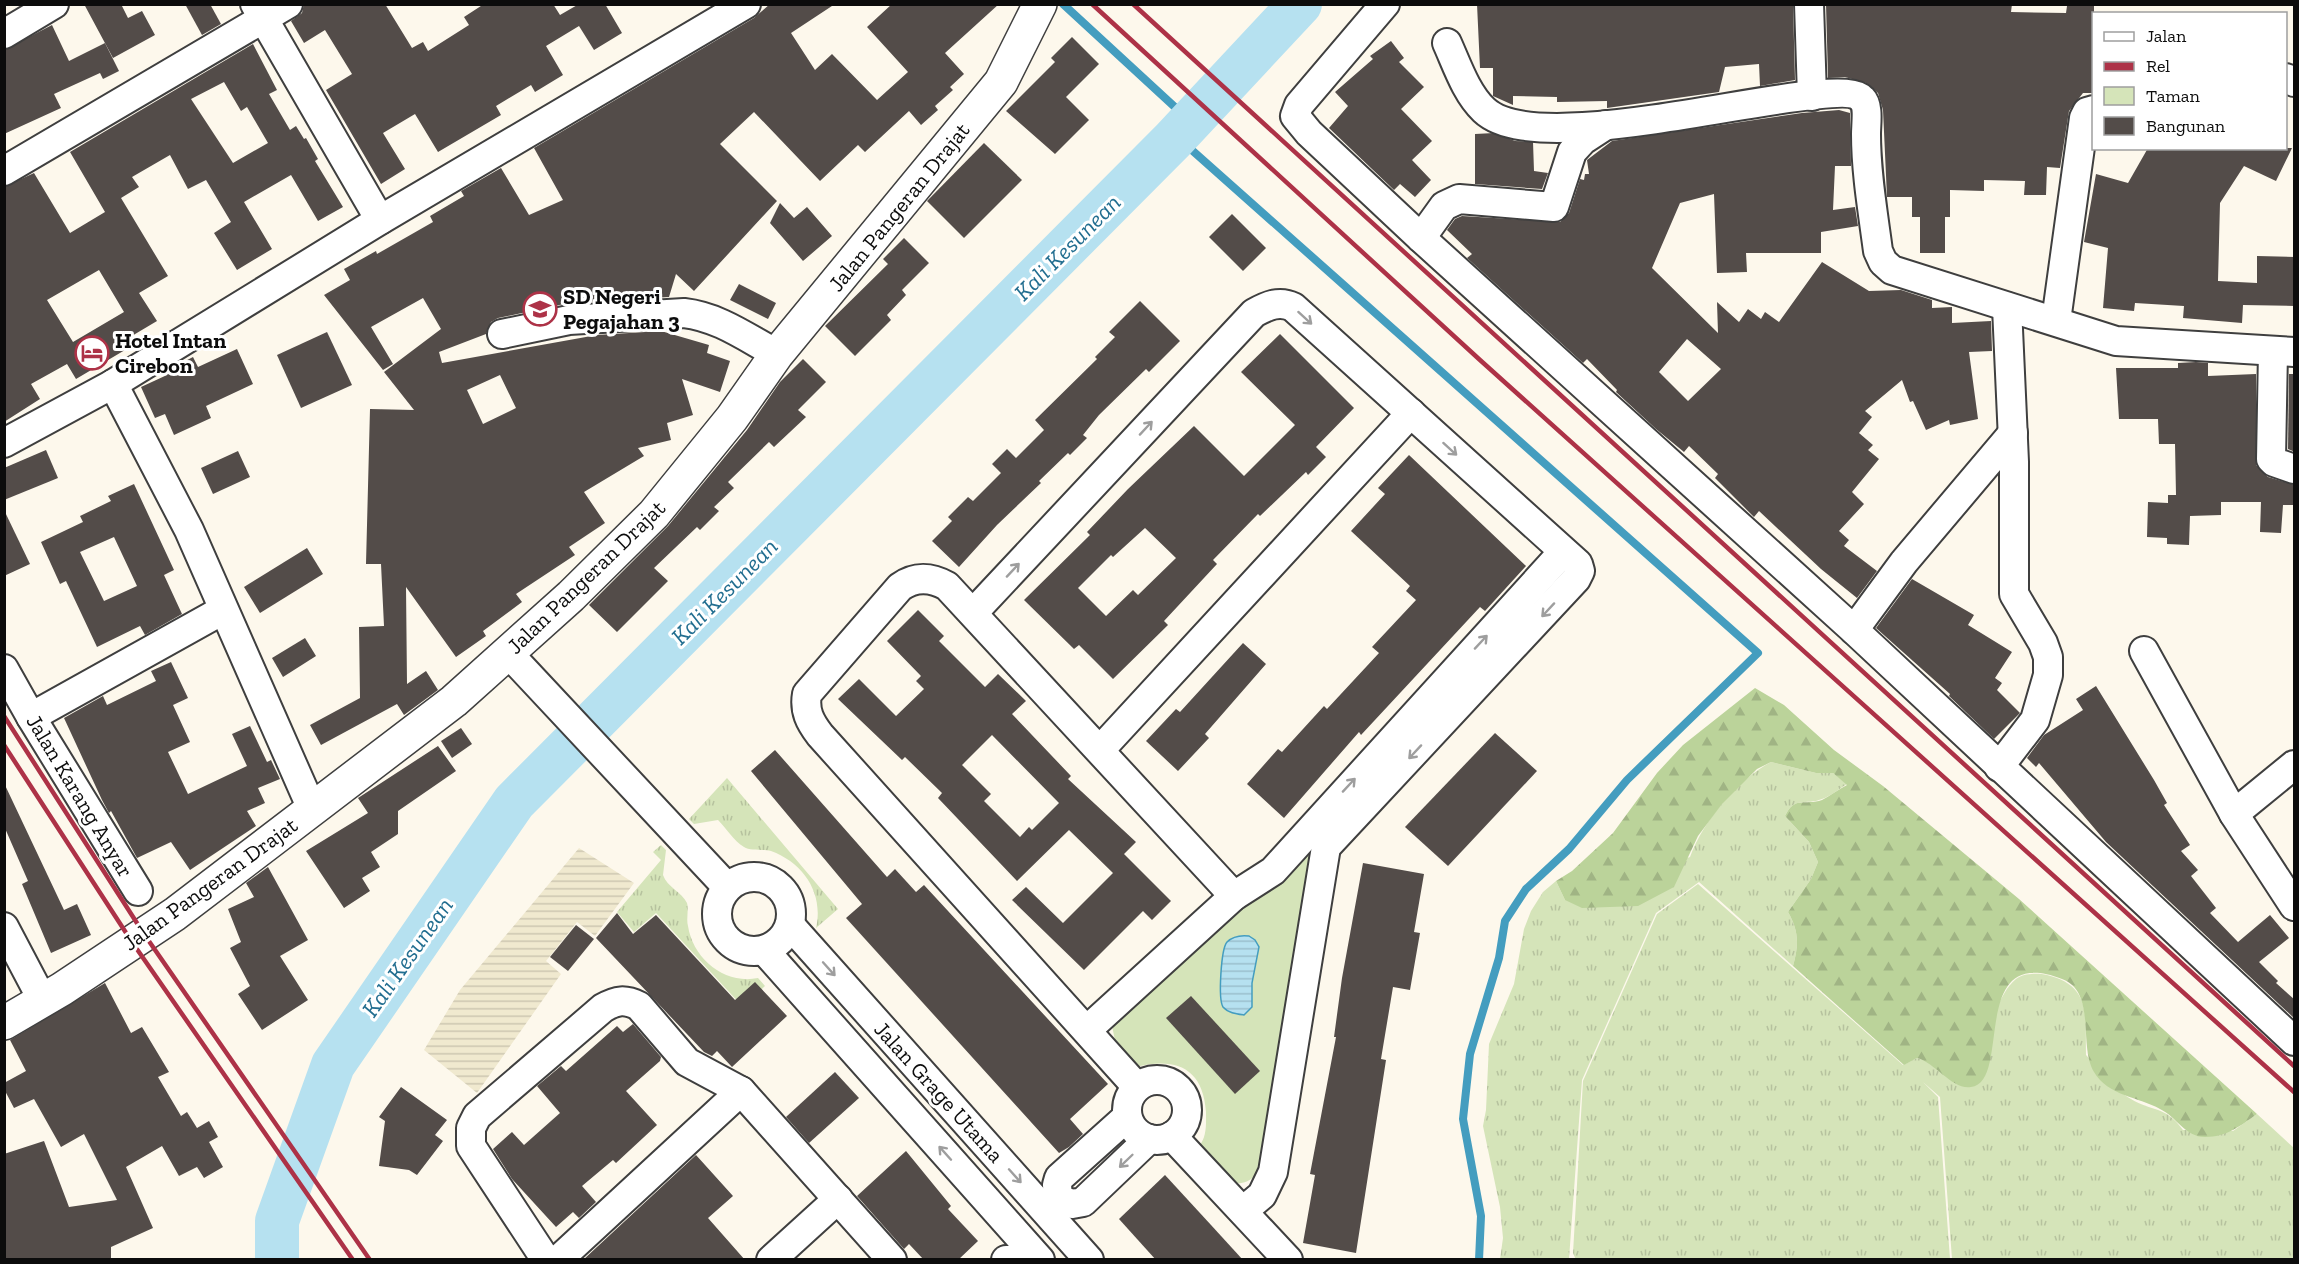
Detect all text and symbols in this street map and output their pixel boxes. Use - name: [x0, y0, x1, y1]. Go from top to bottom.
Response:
- legend: [2092, 12, 2287, 150]
- text: Jalan: [2146, 25, 2187, 47]
- text: Rel: [2146, 55, 2170, 77]
- text: Taman: [2146, 85, 2201, 107]
- text: Bangunan: [2146, 115, 2226, 137]
- street label: Jalan Pangeran Drajat: [823, 116, 976, 297]
- water label: Kali Kesunean: [1008, 188, 1126, 306]
- place label: SD Negeri Pegajahan 3: [563, 283, 680, 335]
- school or university icon: SD Negeri Pegajahan 3: [522, 291, 558, 327]
- one-way arrow: [1297, 311, 1312, 325]
- place label: Hotel Intan Cirebon: [115, 327, 226, 379]
- hotel icon: Hotel Intan Cirebon: [74, 335, 110, 371]
- one-way arrow: [1139, 421, 1153, 436]
- one-way arrow: [1442, 441, 1457, 456]
- street label: Jalan Pangeran Drajat: [501, 494, 671, 659]
- water label: Kali Kesunean: [665, 532, 783, 650]
- one-way arrow: [1005, 563, 1020, 578]
- one-way arrow: [1541, 602, 1555, 617]
- one-way arrow: [1474, 635, 1488, 650]
- street label: Jalan Karang Anyar: [21, 710, 139, 882]
- one-way arrow: [1408, 745, 1422, 760]
- one-way arrow: [1342, 778, 1356, 793]
- street label: Jalan Pangeran Drajat: [117, 811, 303, 956]
- water label: Kali Kesunean: [355, 892, 459, 1022]
- one-way arrow: [822, 961, 836, 976]
- street label: Jalan Grage Utama: [869, 1016, 1010, 1168]
- one-way arrow: [938, 1146, 952, 1161]
- one-way arrow: [1118, 1154, 1133, 1168]
- one-way arrow: [1008, 1169, 1022, 1184]

